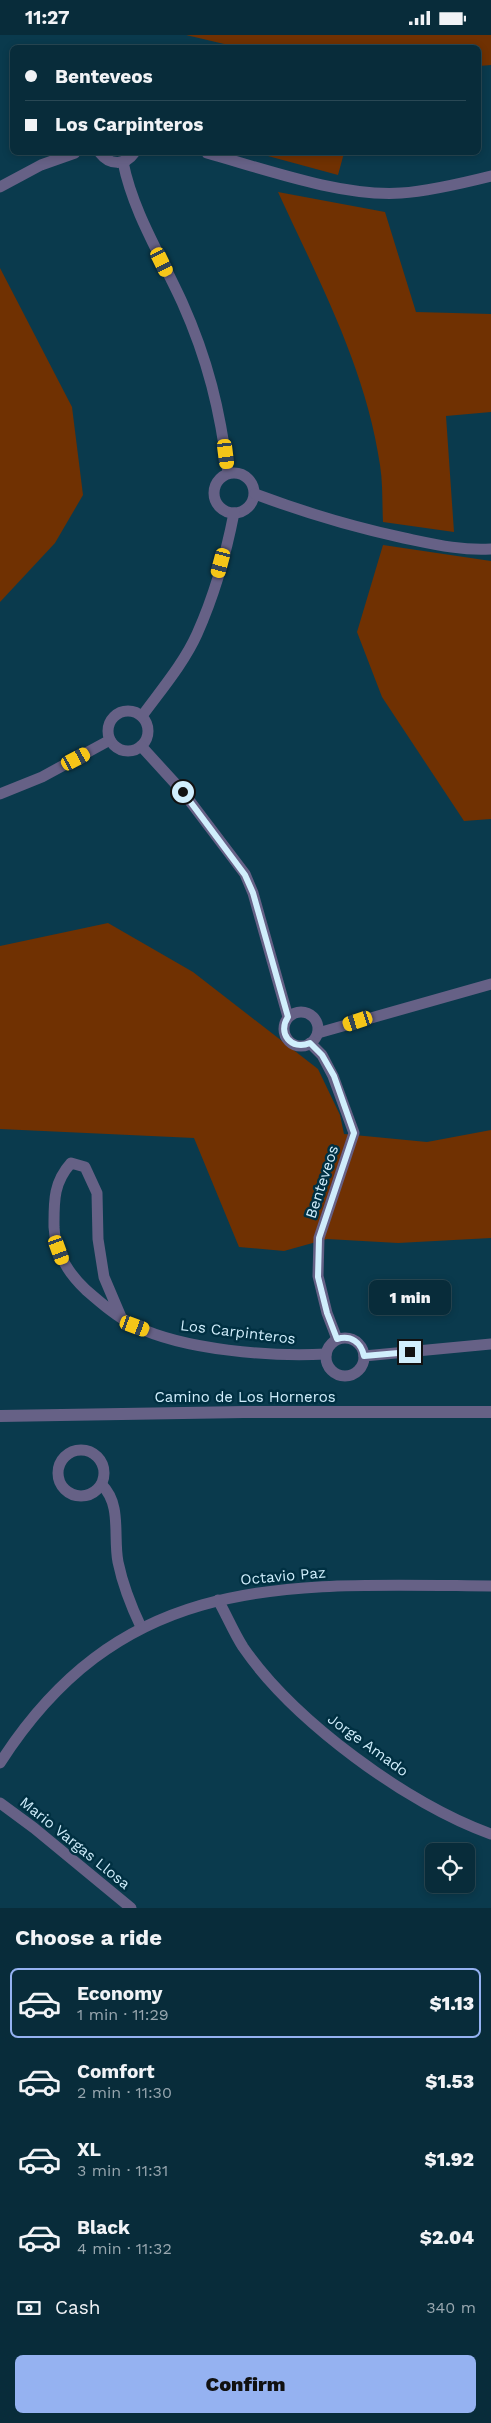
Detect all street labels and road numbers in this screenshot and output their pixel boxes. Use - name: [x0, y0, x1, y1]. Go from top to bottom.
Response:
- street label: Benteveos: [302, 1143, 342, 1221]
- street label: Los Carpinteros: [179, 1316, 297, 1348]
- street label: Camino de Los Horneros: [154, 1388, 336, 1406]
- street label: Octavio Paz: [240, 1563, 326, 1589]
- street label: Jorge Amado: [324, 1710, 412, 1780]
- street label: Mario Vargas Llosa: [16, 1793, 134, 1893]

